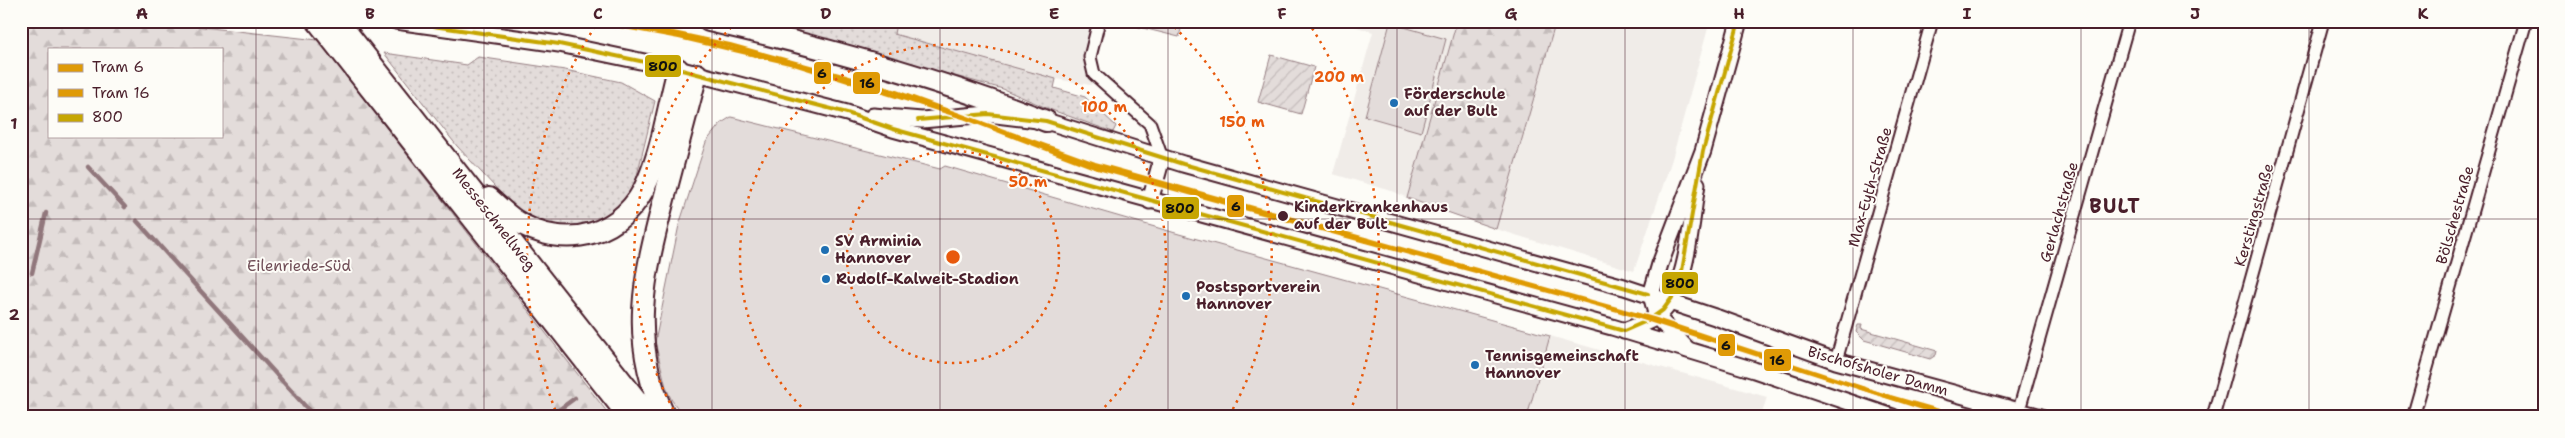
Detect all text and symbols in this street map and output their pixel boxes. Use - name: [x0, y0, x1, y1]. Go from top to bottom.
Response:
- text: A: [136, 3, 148, 24]
- text: B: [365, 3, 375, 24]
- text: C: [593, 3, 603, 24]
- text: D: [820, 3, 832, 24]
- text: E: [1049, 3, 1059, 24]
- text: F: [1277, 3, 1287, 24]
- text: G: [1505, 3, 1518, 24]
- text: H: [1733, 3, 1745, 24]
- text: I: [1963, 3, 1972, 24]
- text: J: [2190, 3, 2200, 24]
- text: K: [2418, 3, 2429, 24]
- legend: [48, 48, 222, 138]
- line badge: 800: [644, 54, 682, 78]
- text: Tram 6: [92, 57, 144, 77]
- text: 800: [648, 57, 678, 75]
- line badge: 6: [813, 61, 832, 85]
- text: 6: [817, 64, 827, 82]
- text: 200 m: [1314, 67, 1364, 87]
- line badge: 16: [852, 71, 881, 95]
- text: 16: [859, 74, 875, 92]
- text: Tram 16: [92, 83, 150, 103]
- place label: Förderschule auf der Bult: [1404, 84, 1506, 121]
- text: 100 m: [1081, 97, 1127, 117]
- marker: Förderschule auf der Bult: [1388, 97, 1400, 109]
- text: 800: [92, 107, 123, 127]
- text: 150 m: [1219, 112, 1265, 132]
- text: 1: [10, 113, 18, 134]
- street label: Max-Eyth-Straße: [1843, 125, 1897, 249]
- street label: Gerlachstraße: [2035, 159, 2083, 265]
- street label: Kerstingstraße: [2230, 161, 2278, 269]
- street label: Messeschnellweg: [448, 163, 540, 275]
- street label: Bölschestraße: [2431, 163, 2479, 267]
- text: 50 m: [1009, 172, 1048, 192]
- district label: BULT: [2089, 193, 2141, 219]
- line badge: 6: [1226, 194, 1245, 218]
- line badge: 800: [1161, 196, 1200, 220]
- text: 6: [1231, 197, 1241, 215]
- place label: Kinderkrankenhaus auf der Bult: [1294, 197, 1448, 234]
- text: 800: [1165, 199, 1195, 217]
- marker: Kinderkrankenhaus auf der Bult: [1276, 209, 1290, 223]
- place label: SV Arminia Hannover: [835, 231, 922, 268]
- marker: SV Arminia Hannover: [819, 244, 831, 256]
- centre of rings: [944, 248, 962, 266]
- park label: Eilenriede-Süd: [247, 256, 351, 276]
- place label: Rudolf-Kalweit-Stadion: [836, 269, 1019, 289]
- line badge: 800: [1661, 271, 1699, 295]
- marker: Rudolf-Kalweit-Stadion: [820, 273, 832, 285]
- text: 800: [1665, 274, 1695, 292]
- place label: Postsportverein Hannover: [1196, 277, 1320, 314]
- marker: Postsportverein Hannover: [1180, 290, 1192, 302]
- text: 2: [8, 304, 20, 325]
- line badge: 6: [1717, 333, 1736, 357]
- text: 6: [1721, 336, 1731, 354]
- street label: Bischofsholer Damm: [1805, 341, 1951, 401]
- place label: Tennisgemeinschaft Hannover: [1485, 346, 1639, 383]
- line badge: 16: [1763, 348, 1792, 372]
- text: 16: [1769, 351, 1785, 369]
- marker: Tennisgemeinschaft Hannover: [1469, 359, 1481, 371]

